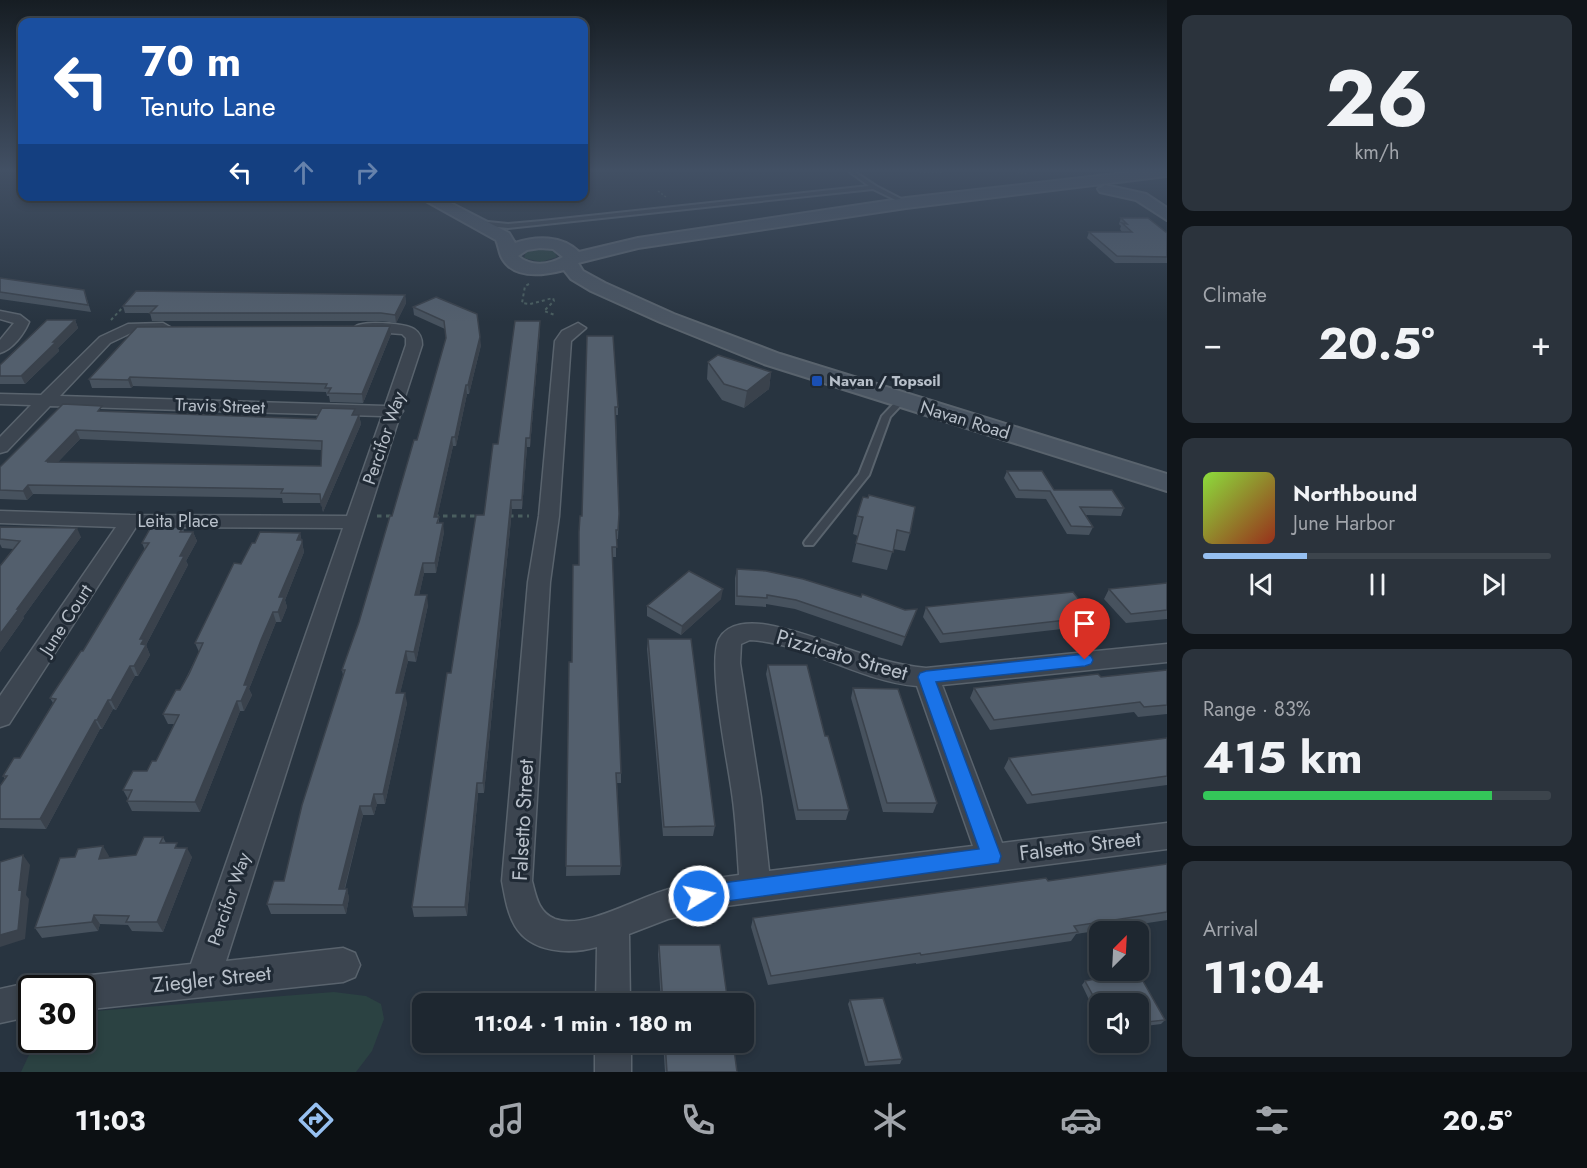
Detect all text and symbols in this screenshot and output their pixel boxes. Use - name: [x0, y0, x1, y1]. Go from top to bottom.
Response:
- text: 70 m: [141, 31, 241, 92]
- icon: left: [42, 42, 120, 120]
- text: 26: [1325, 43, 1429, 155]
- text: Tenuto Lane: [141, 87, 276, 126]
- text: km/h: [1354, 138, 1400, 167]
- icon: left: [224, 156, 257, 189]
- icon: ahead: [287, 156, 320, 189]
- icon: right: [350, 156, 383, 189]
- text: Climate: [1203, 281, 1267, 310]
- text: 20.5°: [1318, 311, 1435, 376]
- text: −: [1203, 320, 1222, 367]
- text: +: [1531, 320, 1551, 367]
- place label: Navan / Topsoil: [829, 370, 941, 392]
- marker: Navan / Topsoil: [810, 374, 824, 388]
- street label: Percifor Way: [356, 388, 412, 488]
- street label: Travis Street: [175, 391, 266, 421]
- street label: Navan Road: [917, 394, 1013, 446]
- text: Northbound: [1293, 477, 1417, 509]
- street label: Leita Place: [138, 508, 218, 534]
- text: June Harbor: [1293, 509, 1395, 538]
- icon: previous: [1245, 568, 1278, 601]
- icon: pause: [1361, 568, 1394, 601]
- icon: next: [1477, 568, 1510, 601]
- street label: June Court: [32, 579, 99, 662]
- pin: [1059, 598, 1110, 660]
- icon: arrive: [1068, 607, 1101, 640]
- street label: Pizzicato Street: [773, 622, 911, 688]
- text: Range · 83%: [1203, 695, 1311, 724]
- text: 415 km: [1203, 725, 1363, 790]
- street label: Falsetto Street: [505, 758, 541, 882]
- street label: Falsetto Street: [1018, 824, 1142, 868]
- street label: Percifor Way: [201, 849, 257, 949]
- position arrow: [667, 864, 731, 928]
- text: Arrival: [1203, 915, 1258, 944]
- north arrow: [1089, 921, 1149, 981]
- map controls: [1089, 921, 1149, 1053]
- text: 11:04: [1203, 945, 1325, 1010]
- street label: Ziegler Street: [151, 958, 273, 1000]
- speed limit sign: 30: [18, 975, 96, 1053]
- button: sound: [1089, 993, 1149, 1053]
- text: 11:04 · 1 min · 180 m: [474, 1007, 692, 1039]
- icon: directions: [295, 1099, 337, 1141]
- icon: music: [486, 1099, 528, 1141]
- icon: phone: [677, 1099, 719, 1141]
- icon: climate: [869, 1099, 911, 1141]
- icon: car: [1060, 1099, 1102, 1141]
- icon: filters: [1251, 1099, 1293, 1141]
- text: 11:03: [75, 1101, 145, 1140]
- text: 20.5°: [1443, 1101, 1512, 1140]

